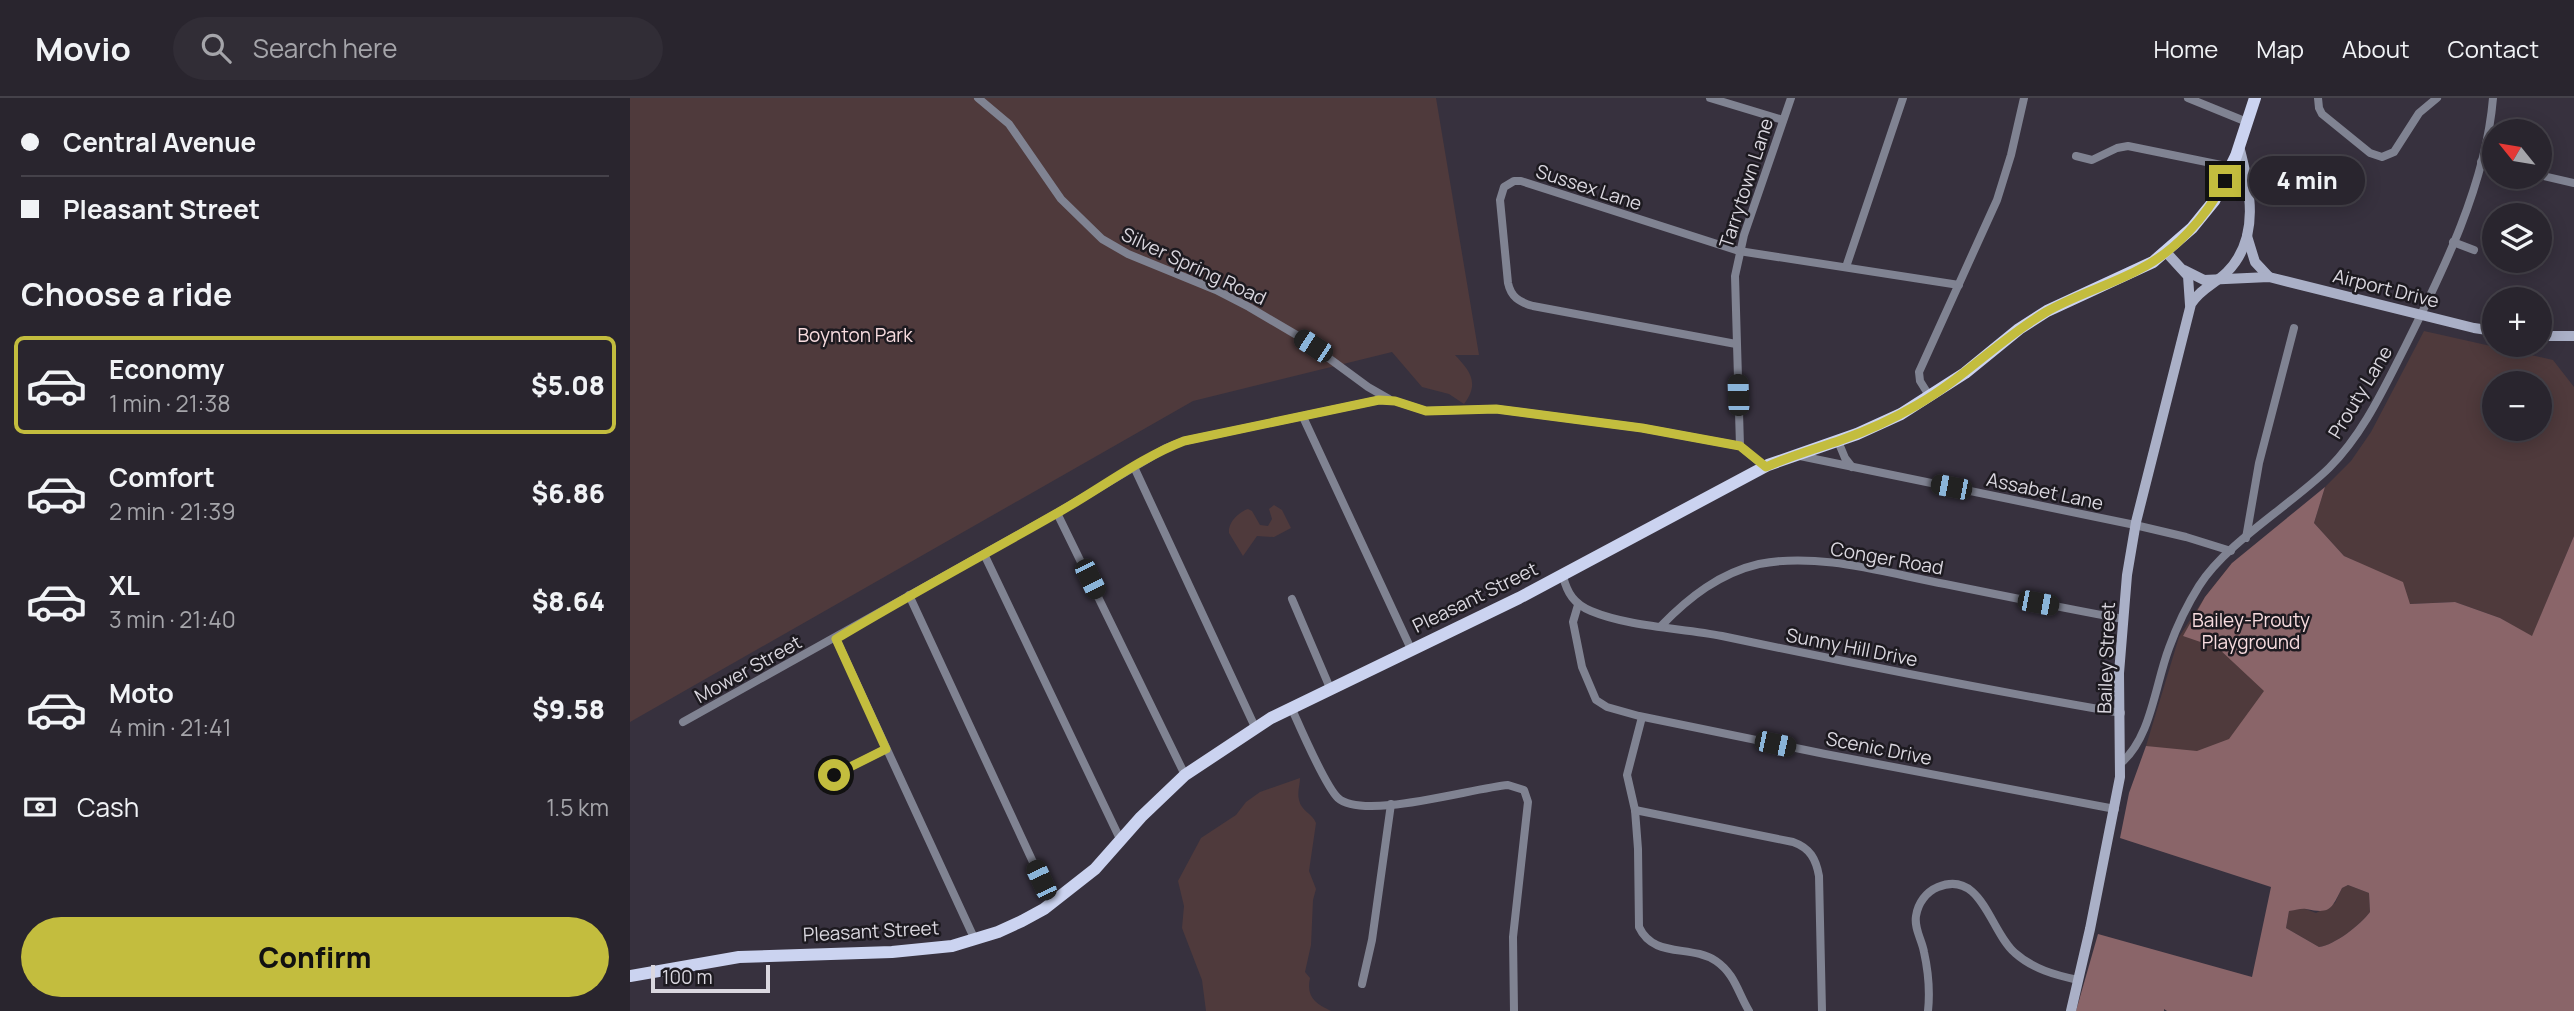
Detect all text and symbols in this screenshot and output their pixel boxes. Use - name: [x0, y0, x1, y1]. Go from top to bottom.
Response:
- search box: [173, 17, 663, 80]
- text: Movio: [35, 26, 131, 71]
- icon: search: [197, 29, 235, 67]
- text: Search here: [253, 30, 397, 66]
- text: Home: [2153, 32, 2218, 65]
- text: Map: [2256, 32, 2304, 65]
- text: About: [2342, 32, 2410, 65]
- text: Contact: [2448, 32, 2539, 65]
- street label: Tarrytown Lane: [1713, 115, 1779, 251]
- north arrow: [2482, 119, 2552, 189]
- map controls: [2482, 119, 2552, 441]
- text: Central Avenue: [63, 124, 256, 160]
- callout: 4 min: [2250, 156, 2365, 206]
- street label: Sussex Lane: [1533, 158, 1645, 216]
- text: 4 min: [2276, 164, 2338, 196]
- route end: [2209, 165, 2241, 197]
- text: Pleasant Street: [63, 191, 260, 227]
- button: layers: [2482, 203, 2552, 273]
- street label: Silver Spring Road: [1117, 221, 1271, 311]
- street label: Airport Drive: [2330, 262, 2442, 314]
- text: Choose a ride: [21, 272, 232, 316]
- button: +: [2482, 287, 2552, 357]
- park label: Boynton Park: [797, 322, 913, 348]
- car: [1290, 326, 1337, 366]
- street label: Prouty Lane: [2322, 341, 2398, 443]
- text: Economy: [109, 351, 224, 387]
- icon: car: [25, 354, 88, 417]
- text: $5.08: [531, 367, 605, 403]
- button: −: [2482, 371, 2552, 441]
- car: [1727, 374, 1750, 416]
- text: 1 min · 21:38: [109, 387, 231, 419]
- text: Comfort: [109, 459, 215, 495]
- icon: car: [25, 462, 88, 525]
- street label: Assabet Lane: [1984, 466, 2106, 516]
- car: [1929, 473, 1974, 501]
- text: $6.86: [531, 475, 605, 511]
- text: 2 min · 21:39: [109, 495, 236, 527]
- street label: Conger Road: [1829, 535, 1945, 581]
- street label: Pleasant Street: [1408, 555, 1542, 639]
- car: [1072, 556, 1109, 602]
- text: XL: [109, 567, 140, 603]
- icon: car: [25, 570, 88, 633]
- text: $8.64: [532, 583, 605, 619]
- car: [2016, 589, 2061, 617]
- street label: Bailey Street: [2091, 602, 2121, 714]
- text: 3 min · 21:40: [109, 603, 236, 635]
- park label: Bailey-Prouty Playground: [2192, 607, 2310, 655]
- street label: Sunny Hill Drive: [1784, 621, 1920, 673]
- street label: Mower Street: [690, 629, 806, 709]
- text: Moto: [109, 675, 174, 711]
- icon: car: [25, 678, 88, 741]
- text: $9.58: [532, 691, 605, 727]
- text: 4 min · 21:41: [109, 711, 232, 743]
- street label: Scenic Drive: [1824, 725, 1934, 771]
- car: [1753, 729, 1798, 759]
- route start: [818, 759, 850, 791]
- icon: cash: [21, 788, 59, 826]
- text: Cash: [77, 789, 139, 825]
- text: 1.5 km: [546, 791, 609, 823]
- car: [1023, 857, 1060, 903]
- street label: Pleasant Street: [802, 914, 940, 948]
- button: Confirm: [21, 917, 609, 997]
- scale bar: [651, 962, 770, 994]
- text: 100 m: [662, 964, 713, 990]

